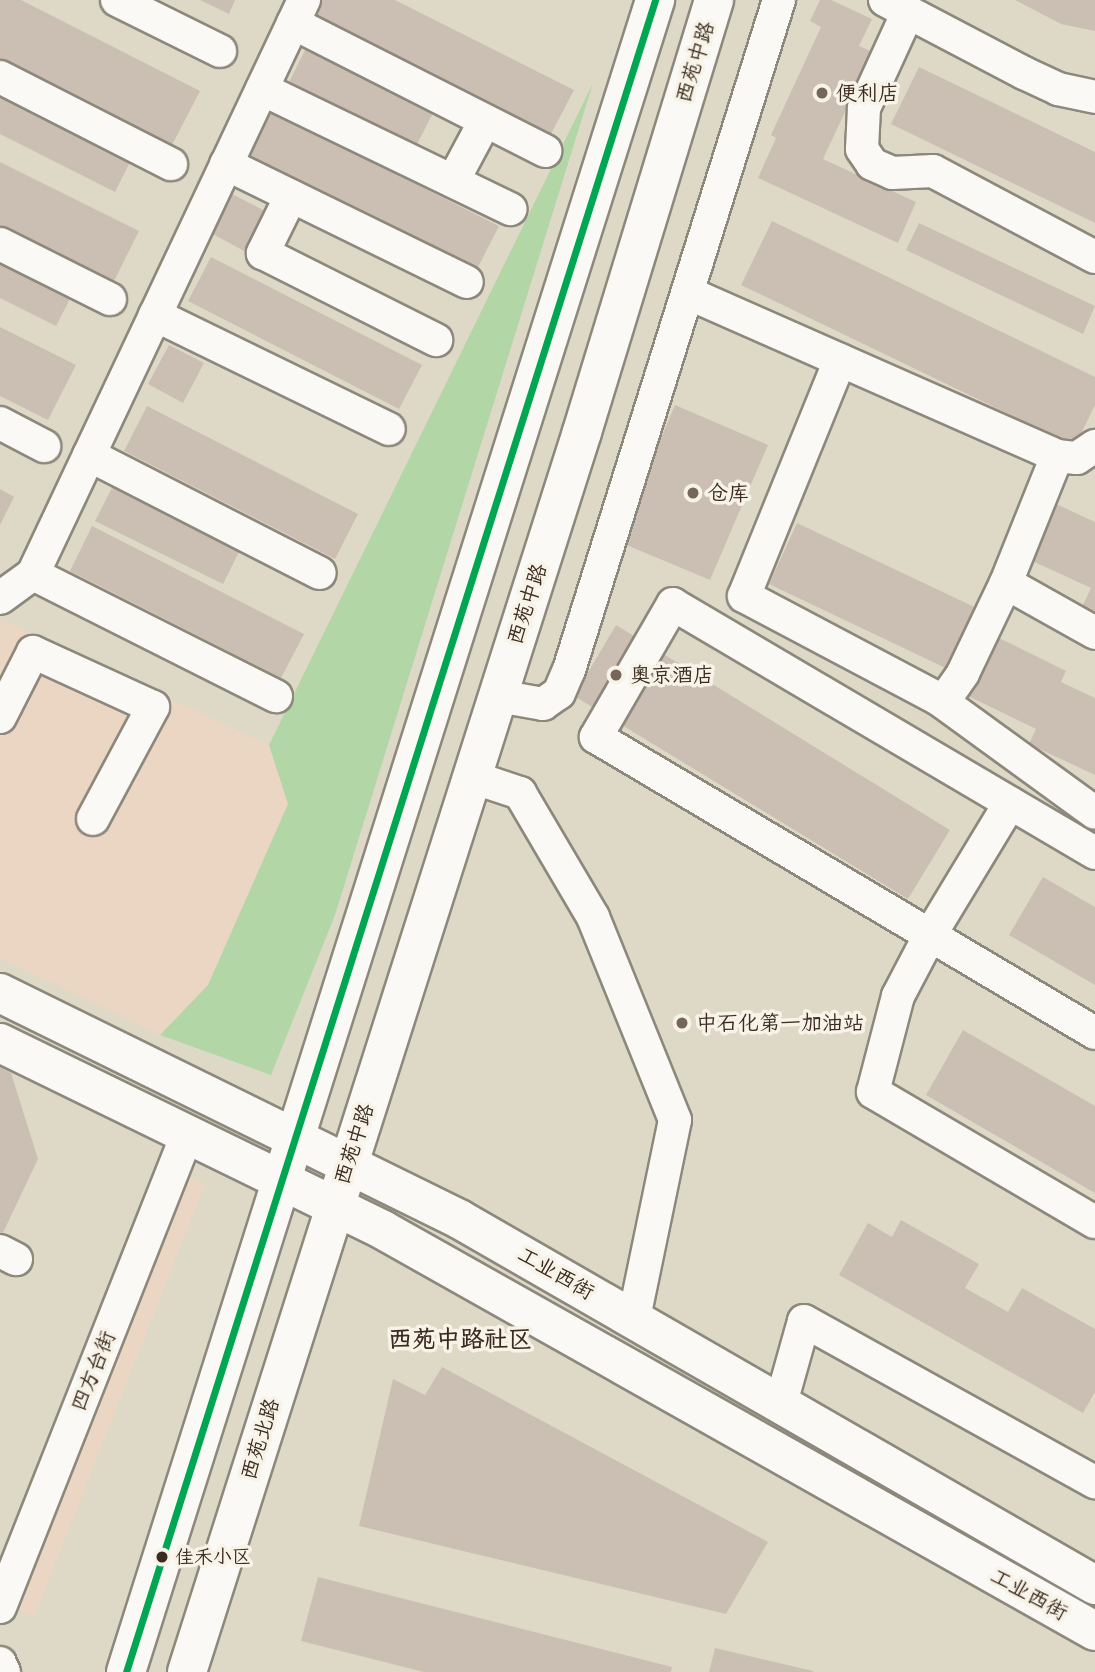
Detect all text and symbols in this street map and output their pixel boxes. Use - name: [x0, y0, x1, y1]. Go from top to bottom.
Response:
- street label: 西苑中路: [671, 18, 719, 106]
- place label: 便利店: [836, 80, 899, 106]
- marker: 便利店: [814, 85, 830, 101]
- place label: 仓库: [707, 480, 749, 506]
- marker: 仓库: [685, 485, 701, 501]
- street label: 西苑中路: [502, 560, 552, 648]
- place label: 奥京酒店: [630, 662, 714, 688]
- marker: 奥京酒店: [608, 667, 624, 683]
- place label: 中石化第一加油站: [696, 1010, 864, 1036]
- marker: 中石化第一加油站: [674, 1015, 690, 1031]
- street label: 西苑中路: [329, 1100, 379, 1188]
- street label: 工业西街: [513, 1241, 599, 1305]
- district label: 西苑中路社区: [388, 1326, 532, 1354]
- street label: 四方台街: [66, 1327, 120, 1415]
- street label: 西苑北路: [236, 1395, 284, 1483]
- place label: 佳禾小区: [175, 1546, 251, 1568]
- marker: 佳禾小区: [155, 1550, 169, 1564]
- street label: 工业西街: [986, 1563, 1072, 1625]

